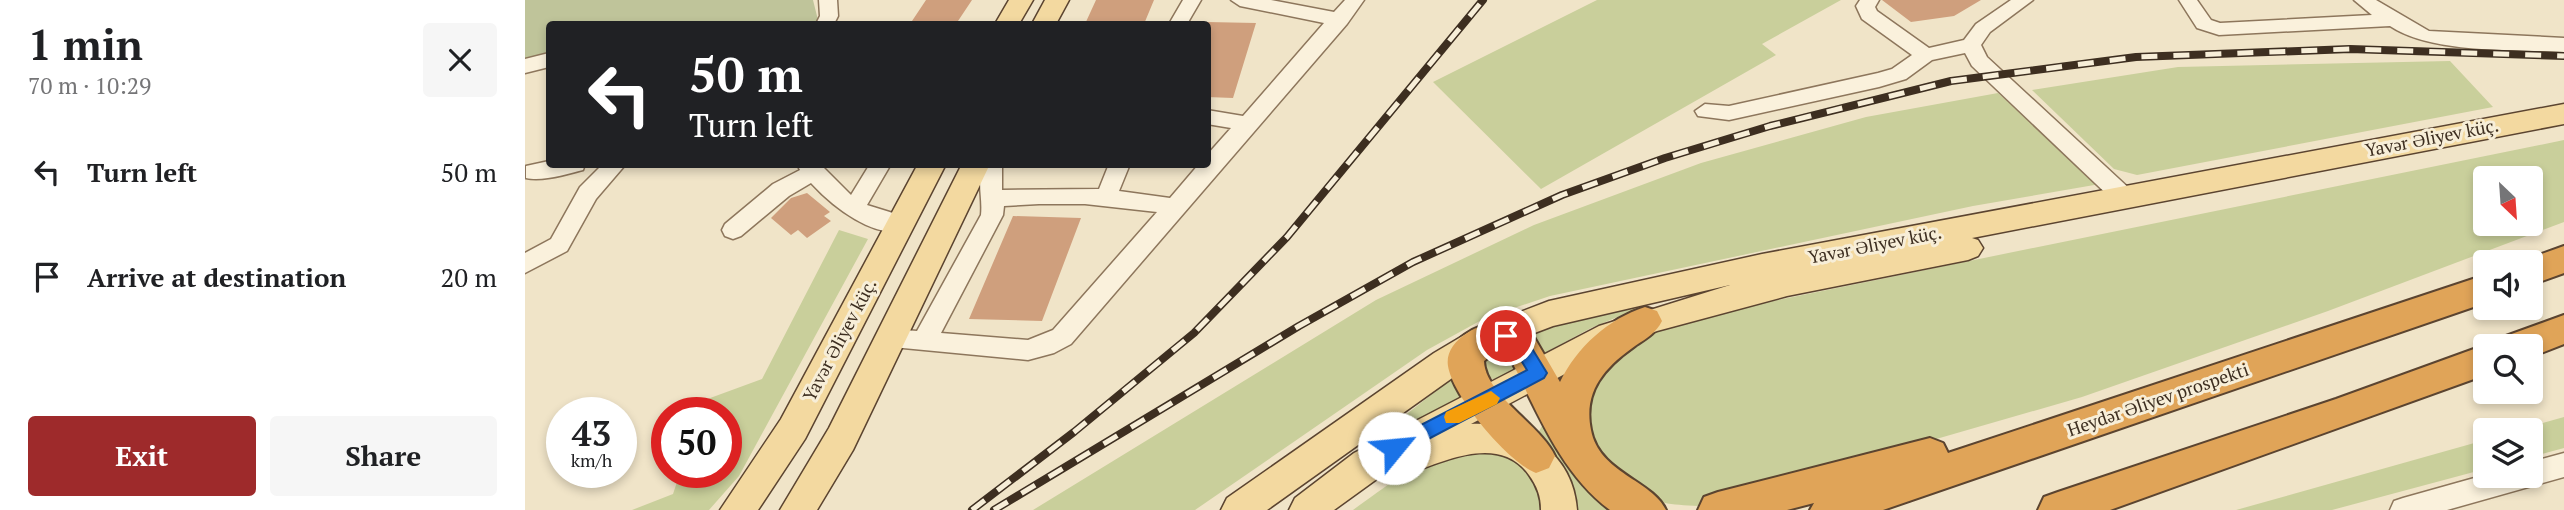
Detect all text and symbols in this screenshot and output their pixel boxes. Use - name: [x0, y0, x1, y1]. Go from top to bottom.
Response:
- text: 1 min: [28, 16, 143, 72]
- button: close: [423, 23, 497, 97]
- text: 50 m: [689, 41, 803, 106]
- icon: left: [574, 49, 665, 140]
- text: 70 m · 10:29: [28, 70, 151, 101]
- text: Turn left: [689, 104, 813, 146]
- street label: Yavər Əliyev küç.: [2363, 112, 2501, 162]
- icon: left: [28, 153, 66, 191]
- text: Turn left: [87, 155, 197, 189]
- text: 50 m: [441, 155, 497, 189]
- north arrow: [2473, 166, 2543, 236]
- map controls: [2473, 166, 2543, 488]
- street label: Yavər Əliyev küç.: [1806, 219, 1944, 269]
- button: sound: [2473, 250, 2543, 320]
- icon: arrive: [28, 258, 66, 296]
- text: Arrive at destination: [87, 260, 346, 294]
- text: 20 m: [441, 260, 497, 294]
- street label: Yavər Əliyev küç.: [797, 274, 882, 405]
- pin: [1476, 306, 1536, 366]
- icon: arrive: [1487, 317, 1525, 355]
- button: search: [2473, 334, 2543, 404]
- street label: Heydər Əliyev prospekti: [2064, 357, 2252, 441]
- speed limit sign: 50: [651, 397, 742, 488]
- text: 43: [572, 410, 611, 456]
- position arrow: [1357, 411, 1431, 485]
- button: Exit: [28, 416, 256, 496]
- button: Share: [270, 416, 497, 496]
- button: layers: [2473, 418, 2543, 488]
- text: km/h: [571, 448, 612, 472]

